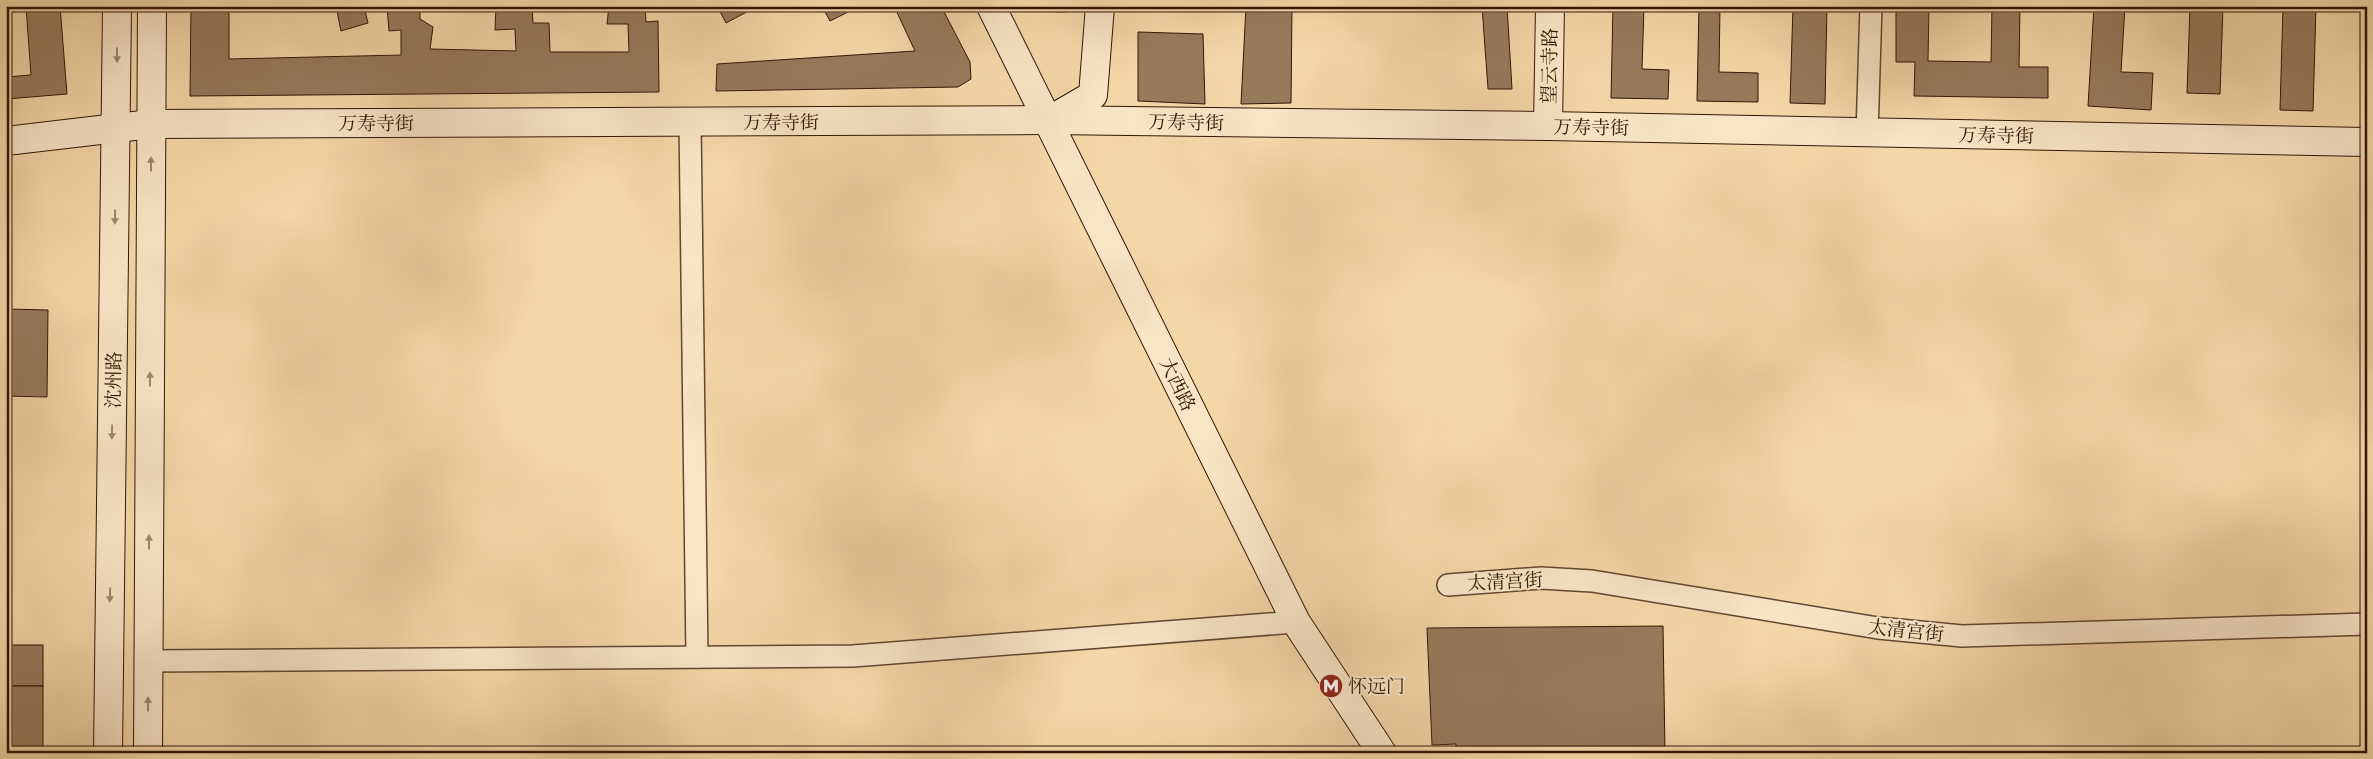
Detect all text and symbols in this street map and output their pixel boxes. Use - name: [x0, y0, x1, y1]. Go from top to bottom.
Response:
- street label: 望云寺路: [1538, 28, 1562, 104]
- one-way arrow: [113, 47, 121, 63]
- street label: 万寿寺街: [1148, 111, 1224, 135]
- street label: 万寿寺街: [743, 112, 819, 134]
- street label: 万寿寺街: [338, 113, 414, 135]
- street label: 万寿寺街: [1553, 116, 1629, 140]
- street label: 万寿寺街: [1958, 124, 2034, 148]
- one-way arrow: [147, 156, 155, 172]
- one-way arrow: [111, 210, 119, 226]
- street label: 沈州路: [104, 351, 125, 409]
- street label: 大西路: [1155, 354, 1199, 415]
- one-way arrow: [146, 371, 154, 387]
- one-way arrow: [108, 425, 116, 441]
- one-way arrow: [145, 533, 153, 549]
- street label: 太清宫街: [1467, 570, 1544, 595]
- one-way arrow: [106, 587, 114, 603]
- street label: 太清宫街: [1867, 617, 1945, 646]
- metro station icon: 怀远门: [1318, 673, 1344, 699]
- place label: 怀远门: [1348, 676, 1405, 698]
- one-way arrow: [144, 696, 152, 712]

